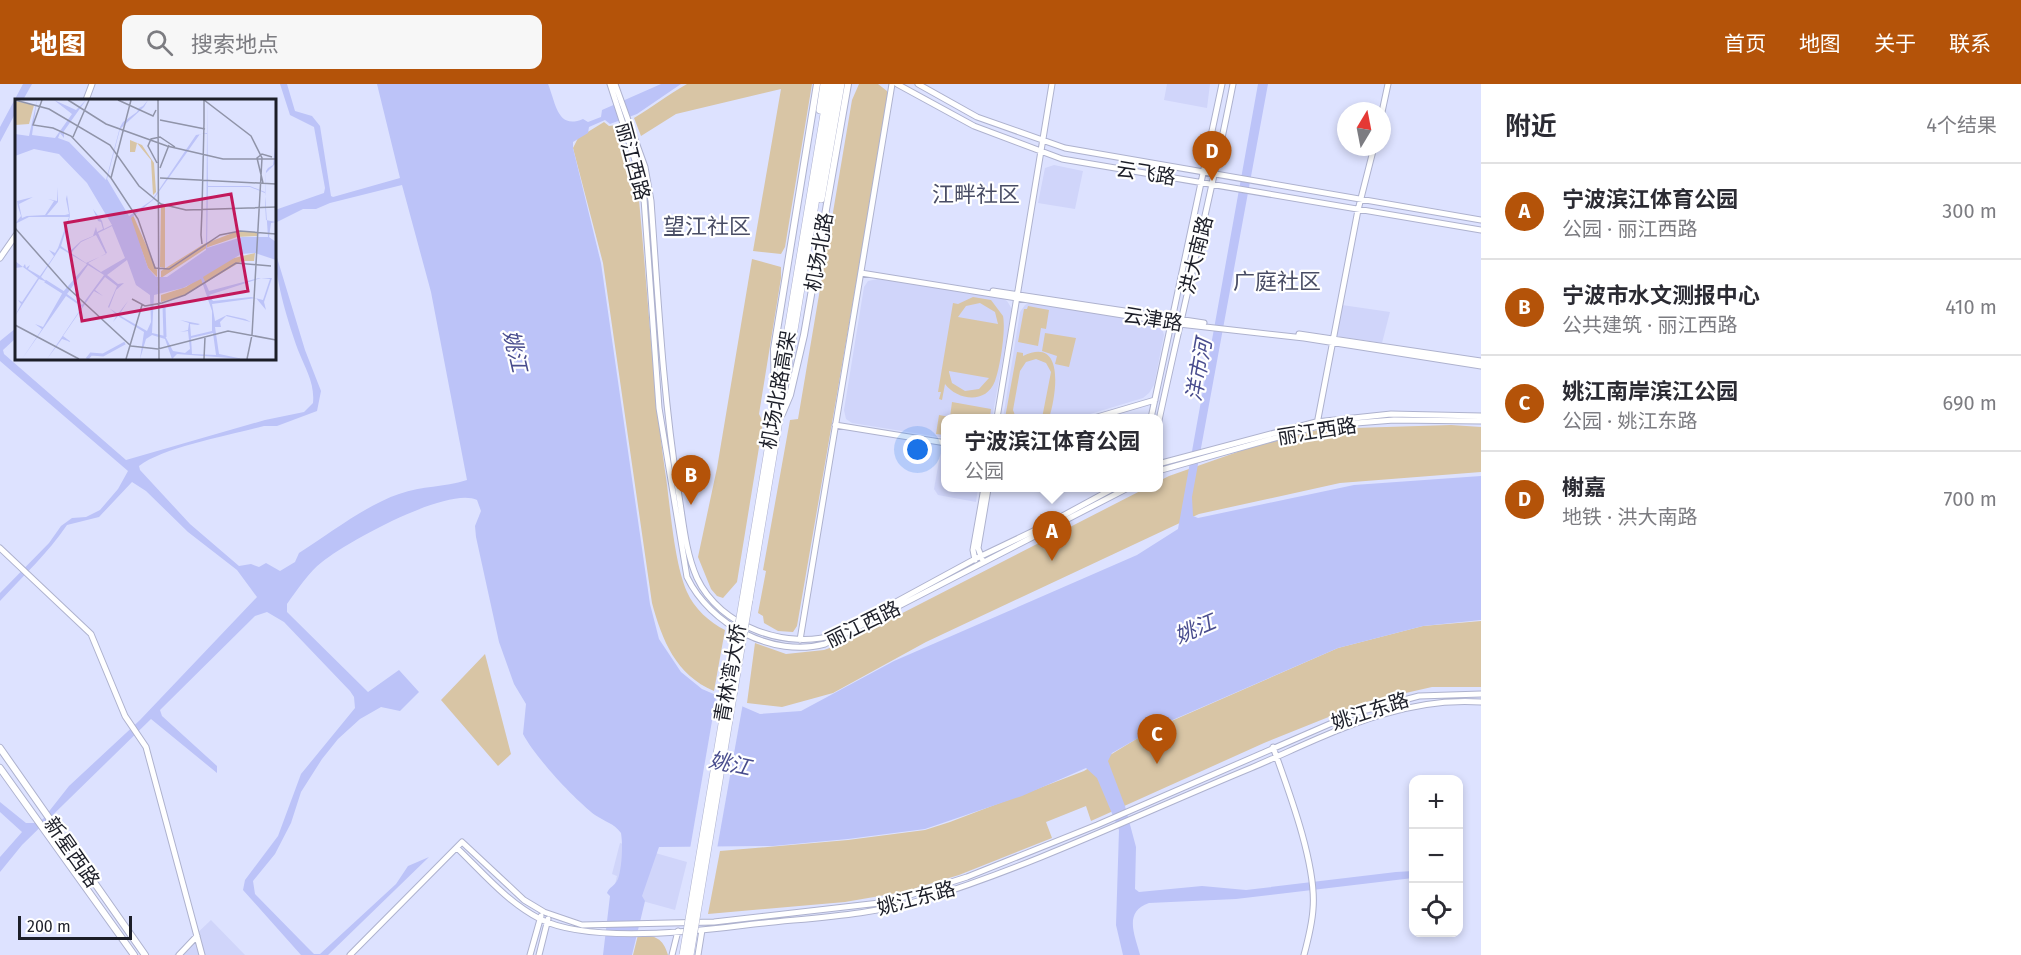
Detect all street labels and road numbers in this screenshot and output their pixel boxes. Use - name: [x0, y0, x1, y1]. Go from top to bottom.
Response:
- street label: 丽江西路: [611, 119, 655, 203]
- street label: 云飞路: [1114, 156, 1178, 190]
- street label: 机场北路: [800, 211, 838, 293]
- street label: 洪大南路: [1175, 213, 1217, 297]
- street label: 云津路: [1121, 302, 1185, 336]
- street label: 机场北路高架: [756, 329, 800, 451]
- street label: 丽江西路: [1276, 413, 1358, 449]
- street label: 丽江西路: [822, 596, 904, 652]
- street label: 青林湾大桥: [709, 622, 751, 724]
- street label: 姚江东路: [1328, 687, 1412, 735]
- street label: 新星西路: [39, 812, 105, 892]
- street label: 姚江东路: [874, 876, 958, 920]

